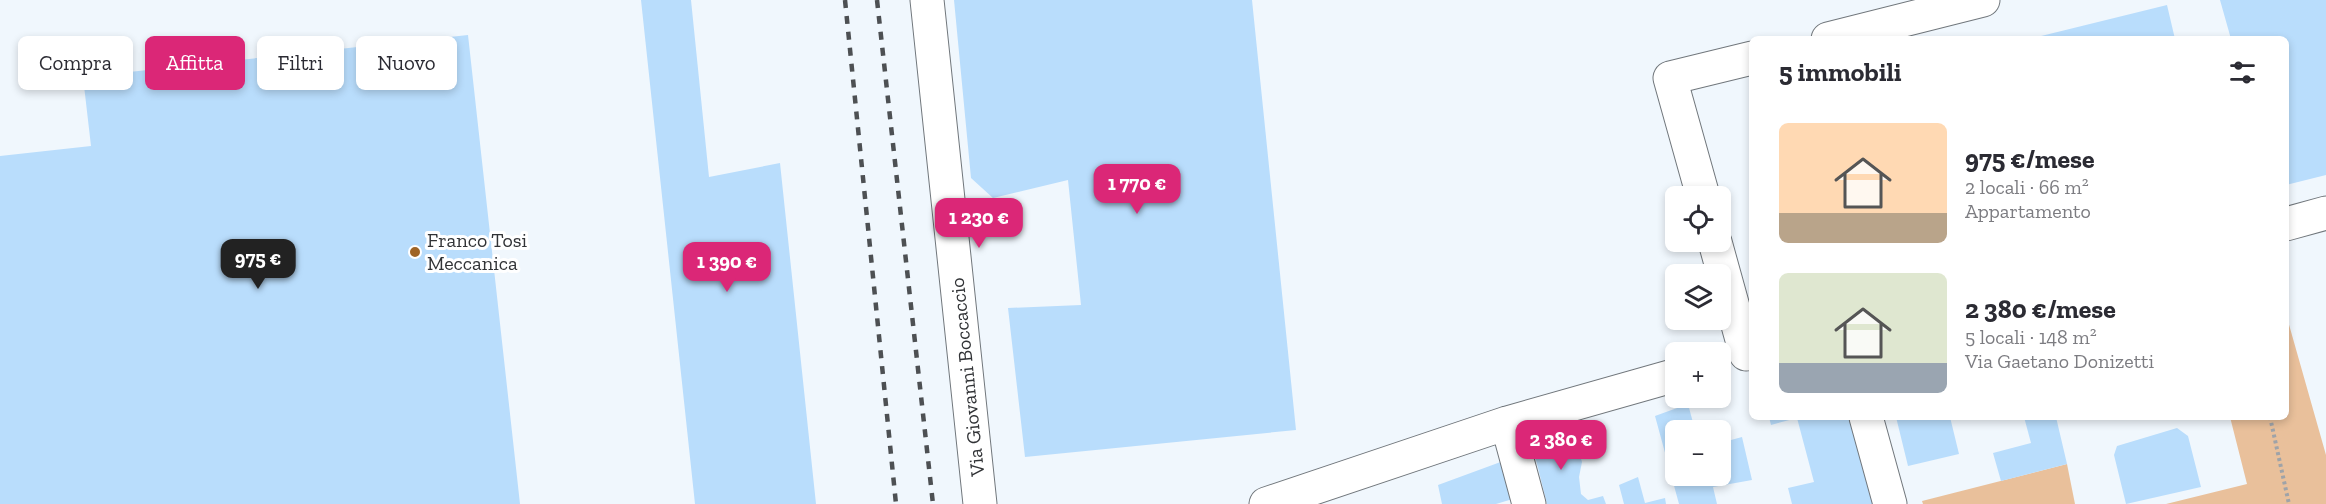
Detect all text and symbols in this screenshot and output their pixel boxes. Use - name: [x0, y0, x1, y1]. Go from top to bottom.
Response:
- chip: Compra: [18, 36, 133, 90]
- chip: Affitta: [145, 36, 245, 90]
- chip: Filtri: [257, 36, 344, 90]
- chip: Nuovo: [356, 36, 457, 90]
- text: 5 immobili: [1779, 56, 1902, 88]
- icon: filters: [2226, 56, 2259, 89]
- text: 975 €/mese: [1965, 143, 2094, 175]
- icon: home: [1827, 147, 1899, 219]
- pin: 1 770 €: [1082, 164, 1192, 215]
- text: 1 770 €: [1108, 171, 1166, 195]
- text: 2 locali · 66 m²: [1965, 175, 2089, 199]
- map controls: [1665, 186, 1731, 486]
- button: locate: [1665, 186, 1731, 252]
- pin: 1 230 €: [924, 198, 1034, 249]
- text: Appartamento: [1965, 199, 2091, 223]
- text: 1 230 €: [949, 205, 1009, 229]
- place label: Franco Tosi Meccanica: [427, 228, 527, 275]
- pin: 975 €: [216, 239, 300, 290]
- pin: 1 390 €: [672, 242, 782, 293]
- marker: Franco Tosi Meccanica: [408, 245, 422, 259]
- text: 975 €: [235, 246, 281, 270]
- text: 1 390 €: [697, 249, 757, 273]
- button: layers: [1665, 264, 1731, 330]
- street label: Via Giovanni Boccaccio: [945, 277, 989, 478]
- text: 2 380 €/mese: [1965, 293, 2116, 325]
- icon: home: [1827, 297, 1899, 369]
- text: 5 locali · 148 m²: [1965, 325, 2097, 349]
- button: +: [1665, 342, 1731, 408]
- text: Via Gaetano Donizetti: [1965, 349, 2154, 373]
- pin: 2 380 €: [1506, 420, 1616, 471]
- button: −: [1665, 420, 1731, 486]
- text: 2 380 €: [1529, 427, 1593, 451]

